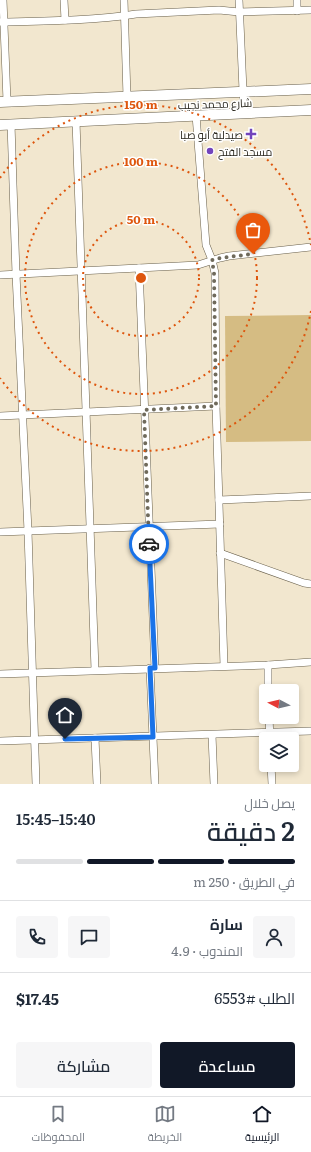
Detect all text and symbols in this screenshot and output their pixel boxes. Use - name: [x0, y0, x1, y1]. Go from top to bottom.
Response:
- street label: شارع محمد نجيب: [177, 94, 253, 113]
- text: 150 m: [124, 95, 158, 113]
- place label: صيدلية أبو صبا: [180, 126, 243, 142]
- marker: صيدلية أبو صبا: [246, 129, 256, 139]
- place label: مسجد الفتح: [218, 143, 272, 160]
- marker: مسجد الفتح: [205, 146, 215, 156]
- text: 100 m: [124, 152, 158, 170]
- text: 50 m: [127, 210, 155, 228]
- pin: [236, 213, 270, 254]
- icon: bag: [242, 219, 264, 241]
- centre of rings: [134, 271, 148, 285]
- courier: [129, 524, 169, 564]
- icon: car: [138, 533, 160, 555]
- north arrow: [259, 684, 299, 724]
- map controls: [259, 684, 299, 772]
- pin: [48, 698, 82, 739]
- icon: home: [54, 704, 76, 726]
- button: layers: [259, 732, 299, 772]
- text: يصل خلال: [244, 793, 295, 812]
- text: 15:40–15:45: [16, 807, 96, 830]
- text: 2 دقيقة: [207, 810, 295, 849]
- text: في الطريق · 250 m: [193, 872, 295, 891]
- text: سارة: [210, 912, 243, 935]
- button: phone: [16, 916, 58, 958]
- button: chat: [68, 916, 110, 958]
- button: person: [253, 916, 295, 958]
- text: المندوب · 4.9: [171, 941, 243, 960]
- text: الطلب #6553: [214, 986, 295, 1009]
- text: $17.45: [16, 987, 59, 1010]
- button: مشاركة: [16, 1042, 152, 1088]
- button: مساعدة: [160, 1042, 295, 1088]
- tab: المحفوظات: [31, 1103, 85, 1147]
- tab: الخريطة: [148, 1103, 182, 1147]
- tab: الرئيسية: [245, 1103, 280, 1147]

